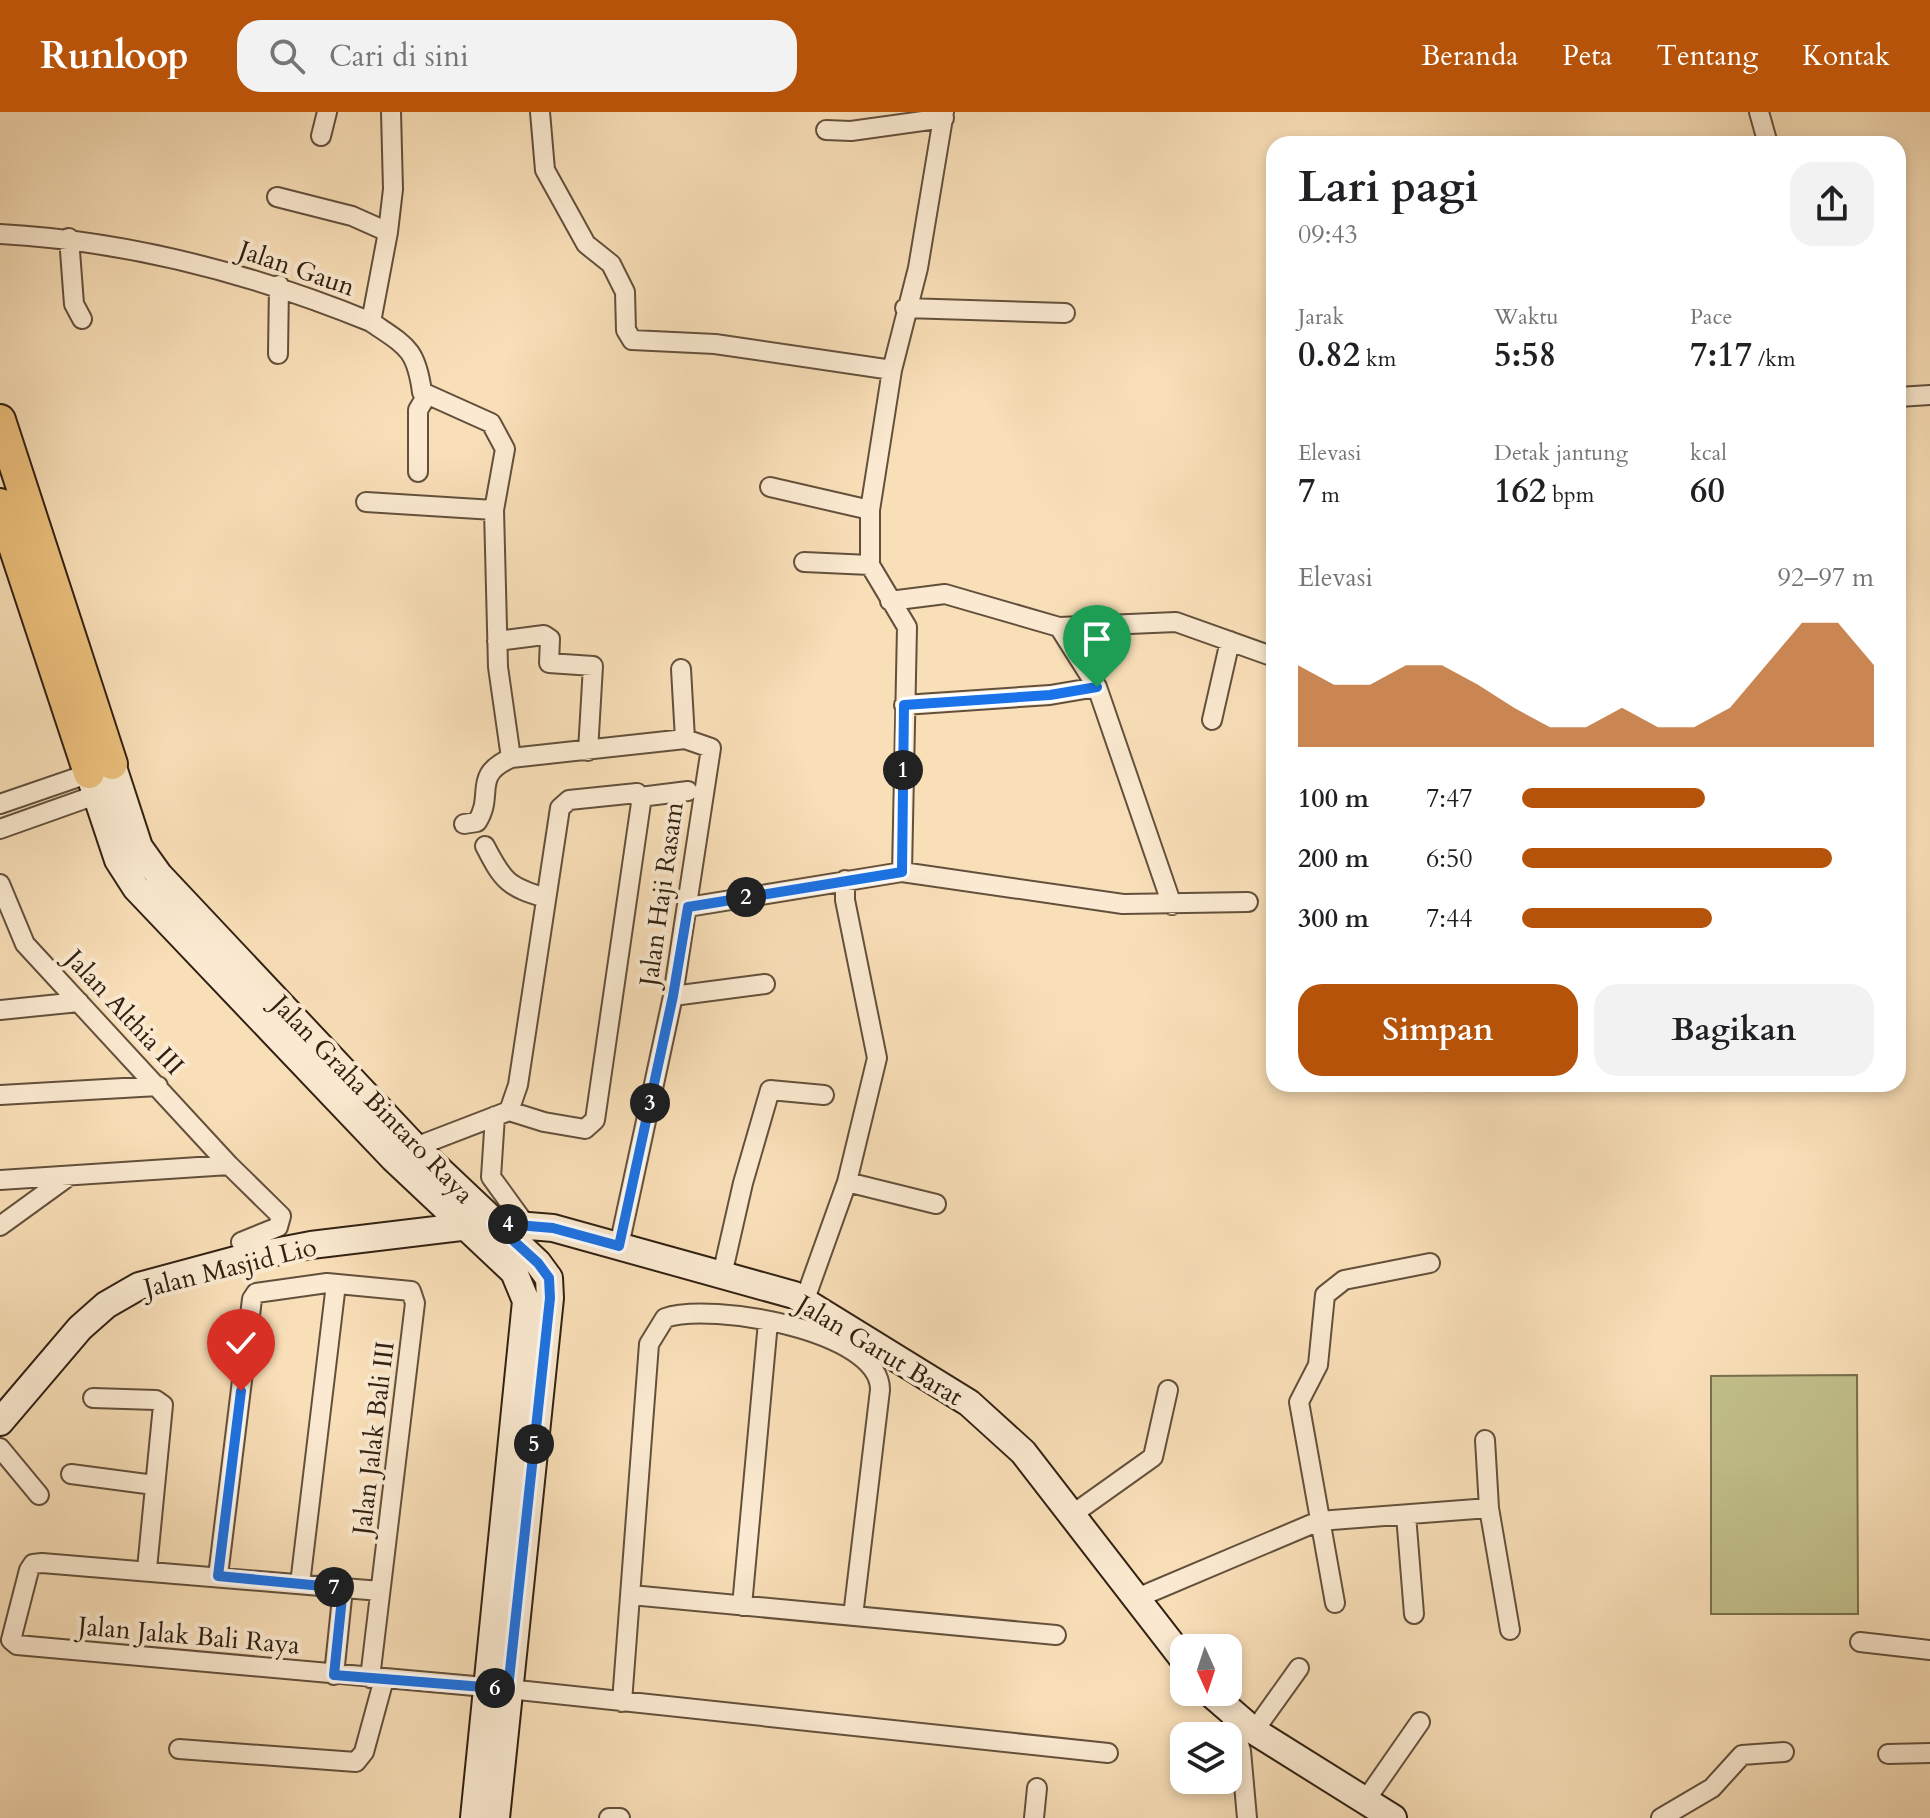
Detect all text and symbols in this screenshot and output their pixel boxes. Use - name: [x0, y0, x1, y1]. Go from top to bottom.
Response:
- search box: [237, 20, 797, 92]
- text: Runloop: [40, 30, 189, 82]
- icon: search: [265, 34, 309, 78]
- text: Cari di sini: [329, 36, 469, 77]
- text: Beranda: [1421, 37, 1518, 75]
- text: Peta: [1562, 37, 1612, 75]
- text: Tentang: [1656, 37, 1758, 75]
- text: Kontak: [1802, 37, 1890, 75]
- text: Lari pagi: [1298, 157, 1478, 217]
- button: share: [1790, 162, 1874, 246]
- text: 09:43: [1298, 217, 1358, 252]
- street label: Jalan Gaun: [230, 231, 360, 305]
- text: Jarak: [1298, 302, 1344, 332]
- text: Waktu: [1494, 302, 1559, 332]
- text: Pace: [1690, 302, 1733, 332]
- text: 0.82: [1298, 332, 1360, 378]
- text: 5:58: [1494, 332, 1556, 378]
- text: 7:17: [1690, 332, 1752, 378]
- text: km: [1360, 344, 1396, 374]
- text: /km: [1752, 344, 1796, 374]
- text: Elevasi: [1298, 438, 1361, 468]
- text: Detak jantung: [1494, 438, 1628, 468]
- text: kcal: [1690, 438, 1727, 468]
- text: 7: [1298, 468, 1315, 514]
- text: 162: [1494, 468, 1546, 514]
- text: 60: [1690, 468, 1725, 514]
- text: m: [1315, 480, 1340, 510]
- text: bpm: [1546, 480, 1594, 510]
- text: Elevasi: [1298, 560, 1373, 595]
- text: 92–97 m: [1777, 560, 1874, 595]
- pin: [1063, 605, 1131, 687]
- icon: arrive: [1075, 617, 1119, 661]
- pin: 1: [883, 750, 923, 790]
- text: 1: [897, 755, 909, 785]
- text: 100 m: [1298, 781, 1369, 816]
- text: 7:47: [1426, 781, 1473, 816]
- street label: Jalan Haji Rasam: [631, 800, 692, 992]
- text: 200 m: [1298, 841, 1369, 876]
- text: 6:50: [1426, 841, 1473, 876]
- pin: 2: [726, 877, 766, 917]
- text: 2: [740, 882, 752, 912]
- text: 300 m: [1298, 901, 1369, 936]
- text: 7:44: [1426, 901, 1473, 936]
- street label: Jalan Althia III: [55, 939, 192, 1083]
- button: Simpan: [1298, 984, 1578, 1076]
- button: Bagikan: [1594, 984, 1874, 1076]
- street label: Jalan Graha Bintaro Raya: [261, 985, 482, 1211]
- pin: 3: [630, 1083, 670, 1123]
- text: 3: [644, 1088, 656, 1118]
- pin: 4: [488, 1204, 528, 1244]
- text: 4: [502, 1209, 514, 1239]
- street label: Jalan Masjid Lio: [136, 1229, 320, 1307]
- street label: Jalan Garut Barat: [787, 1285, 969, 1414]
- pin: [207, 1309, 275, 1391]
- icon: check: [219, 1321, 263, 1365]
- street label: Jalan Jalak Bali III: [344, 1339, 403, 1541]
- pin: 5: [514, 1424, 554, 1464]
- text: 5: [528, 1429, 540, 1459]
- pin: 7: [314, 1567, 354, 1607]
- text: 7: [328, 1572, 340, 1602]
- street label: Jalan Jalak Bali Raya: [73, 1608, 301, 1663]
- north arrow: [1170, 1634, 1242, 1706]
- map controls: [1170, 1634, 1242, 1794]
- pin: 6: [475, 1668, 515, 1708]
- text: 6: [489, 1673, 501, 1703]
- button: layers: [1170, 1722, 1242, 1794]

